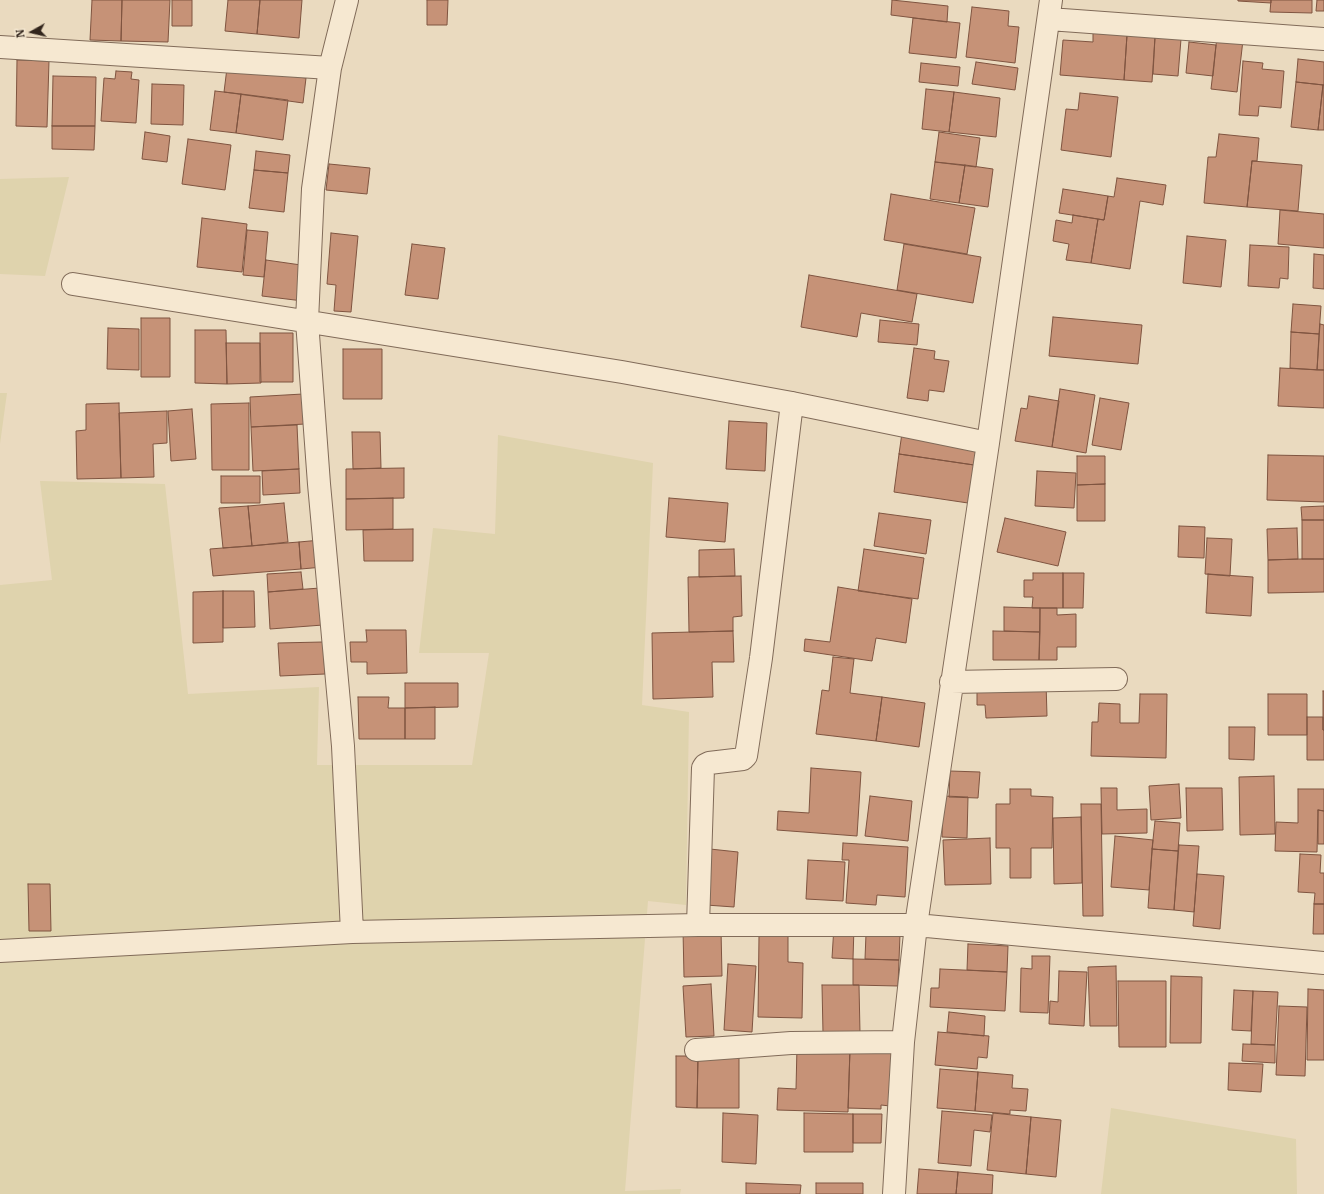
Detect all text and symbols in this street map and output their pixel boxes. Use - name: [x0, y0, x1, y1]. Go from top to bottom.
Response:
- north arrow: [12, 12, 52, 52]
- text: N: [13, 28, 28, 39]

